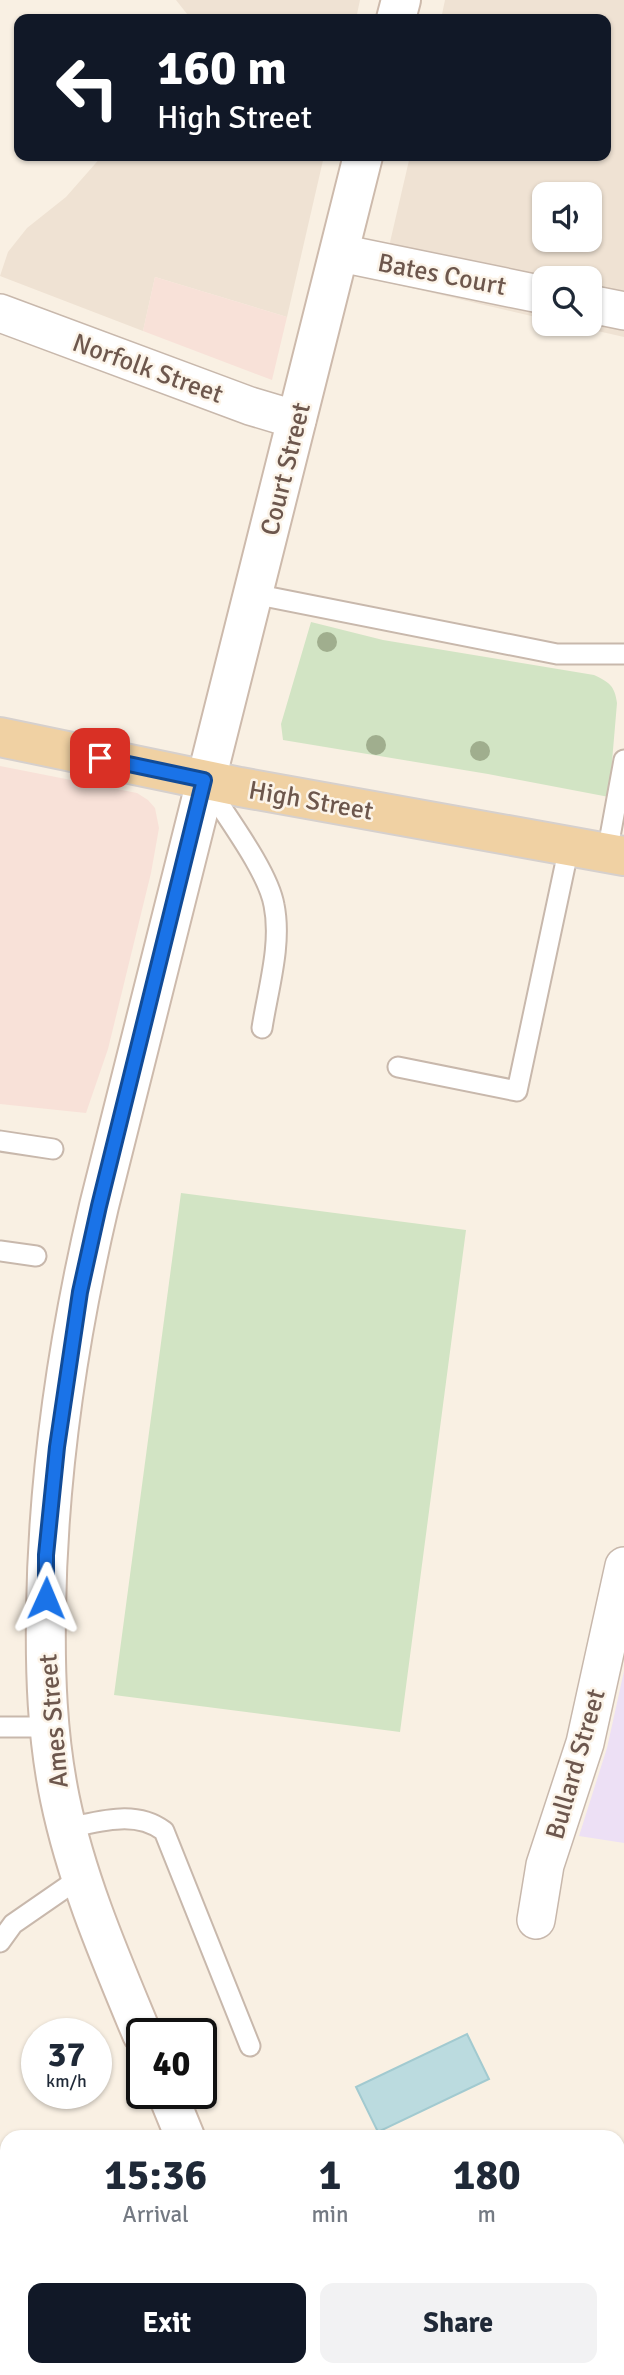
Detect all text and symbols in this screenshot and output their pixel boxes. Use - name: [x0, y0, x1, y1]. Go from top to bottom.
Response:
- text: 160 m: [157, 38, 287, 98]
- icon: left: [42, 42, 133, 133]
- text: High Street: [157, 98, 312, 137]
- map controls: [532, 182, 602, 336]
- button: sound: [532, 182, 602, 252]
- street label: Bates Court: [375, 247, 509, 303]
- button: search: [532, 266, 602, 336]
- street label: Norfolk Street: [68, 327, 227, 411]
- street label: Court Street: [254, 399, 318, 539]
- pin: [70, 728, 130, 788]
- icon: arrive: [81, 739, 119, 777]
- street label: High Street: [246, 774, 376, 828]
- position arrow: [9, 1561, 83, 1635]
- street label: Ames Street: [32, 1653, 76, 1789]
- street label: Bullard Street: [539, 1685, 613, 1843]
- speed limit sign: 40: [126, 2018, 217, 2109]
- text: 37: [48, 2033, 85, 2076]
- text: km/h: [46, 2070, 87, 2092]
- text: 15:36: [104, 2150, 207, 2201]
- text: 1: [319, 2150, 341, 2201]
- text: 180: [453, 2150, 521, 2201]
- text: Arrival: [123, 2200, 189, 2229]
- text: min: [311, 2200, 349, 2229]
- text: m: [478, 2200, 496, 2229]
- button: Exit: [28, 2283, 306, 2363]
- button: Share: [320, 2283, 597, 2363]

